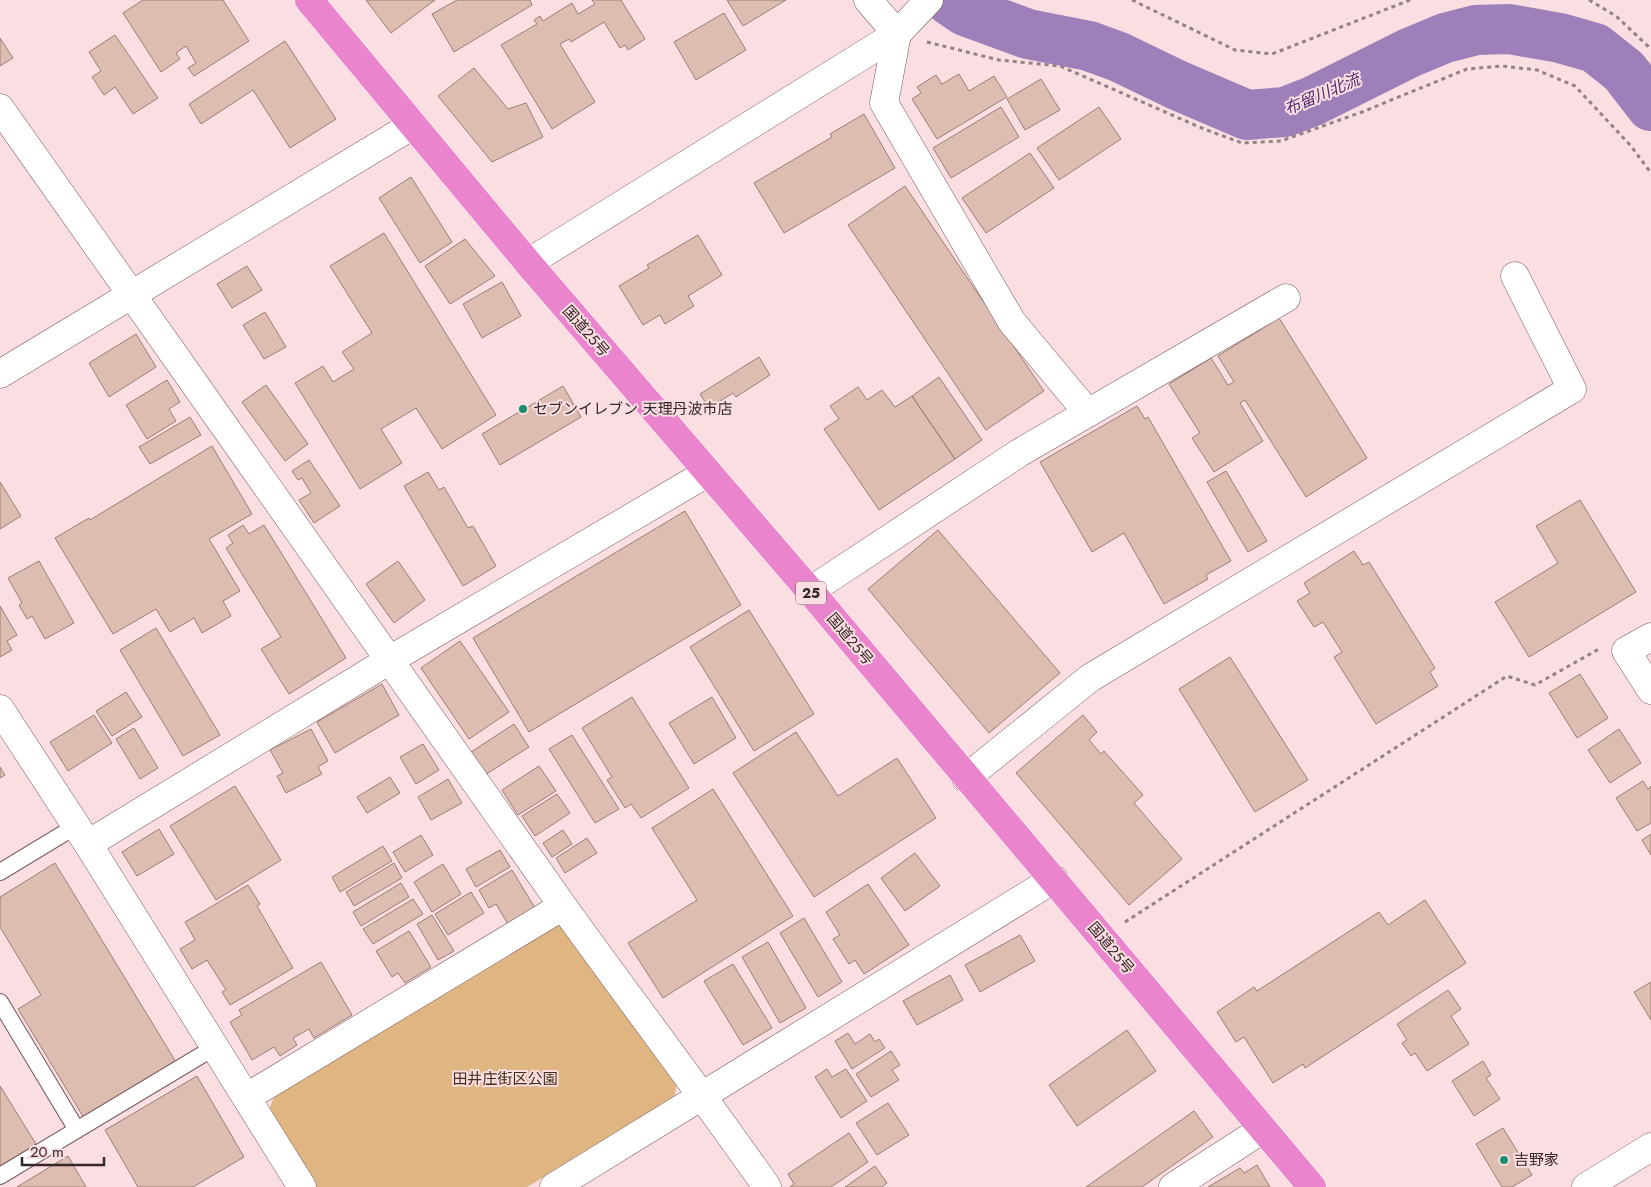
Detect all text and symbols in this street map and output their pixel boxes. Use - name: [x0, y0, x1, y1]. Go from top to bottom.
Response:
- water label: 布留川北流: [1281, 67, 1366, 120]
- street label: 国道25号: [557, 300, 615, 362]
- place label: セブンイレブン 天理丹波市店: [533, 398, 733, 420]
- marker: セブンイレブン 天理丹波市店: [517, 403, 529, 415]
- road number: 25: [796, 582, 826, 604]
- street label: 国道25号: [822, 608, 878, 670]
- street label: 国道25号: [1083, 917, 1139, 979]
- park label: 田井庄街区公園: [452, 1068, 558, 1090]
- scale bar: [22, 1134, 105, 1166]
- text: 20 m: [30, 1141, 64, 1163]
- place label: 吉野家: [1514, 1149, 1559, 1171]
- marker: 吉野家: [1498, 1154, 1510, 1166]

